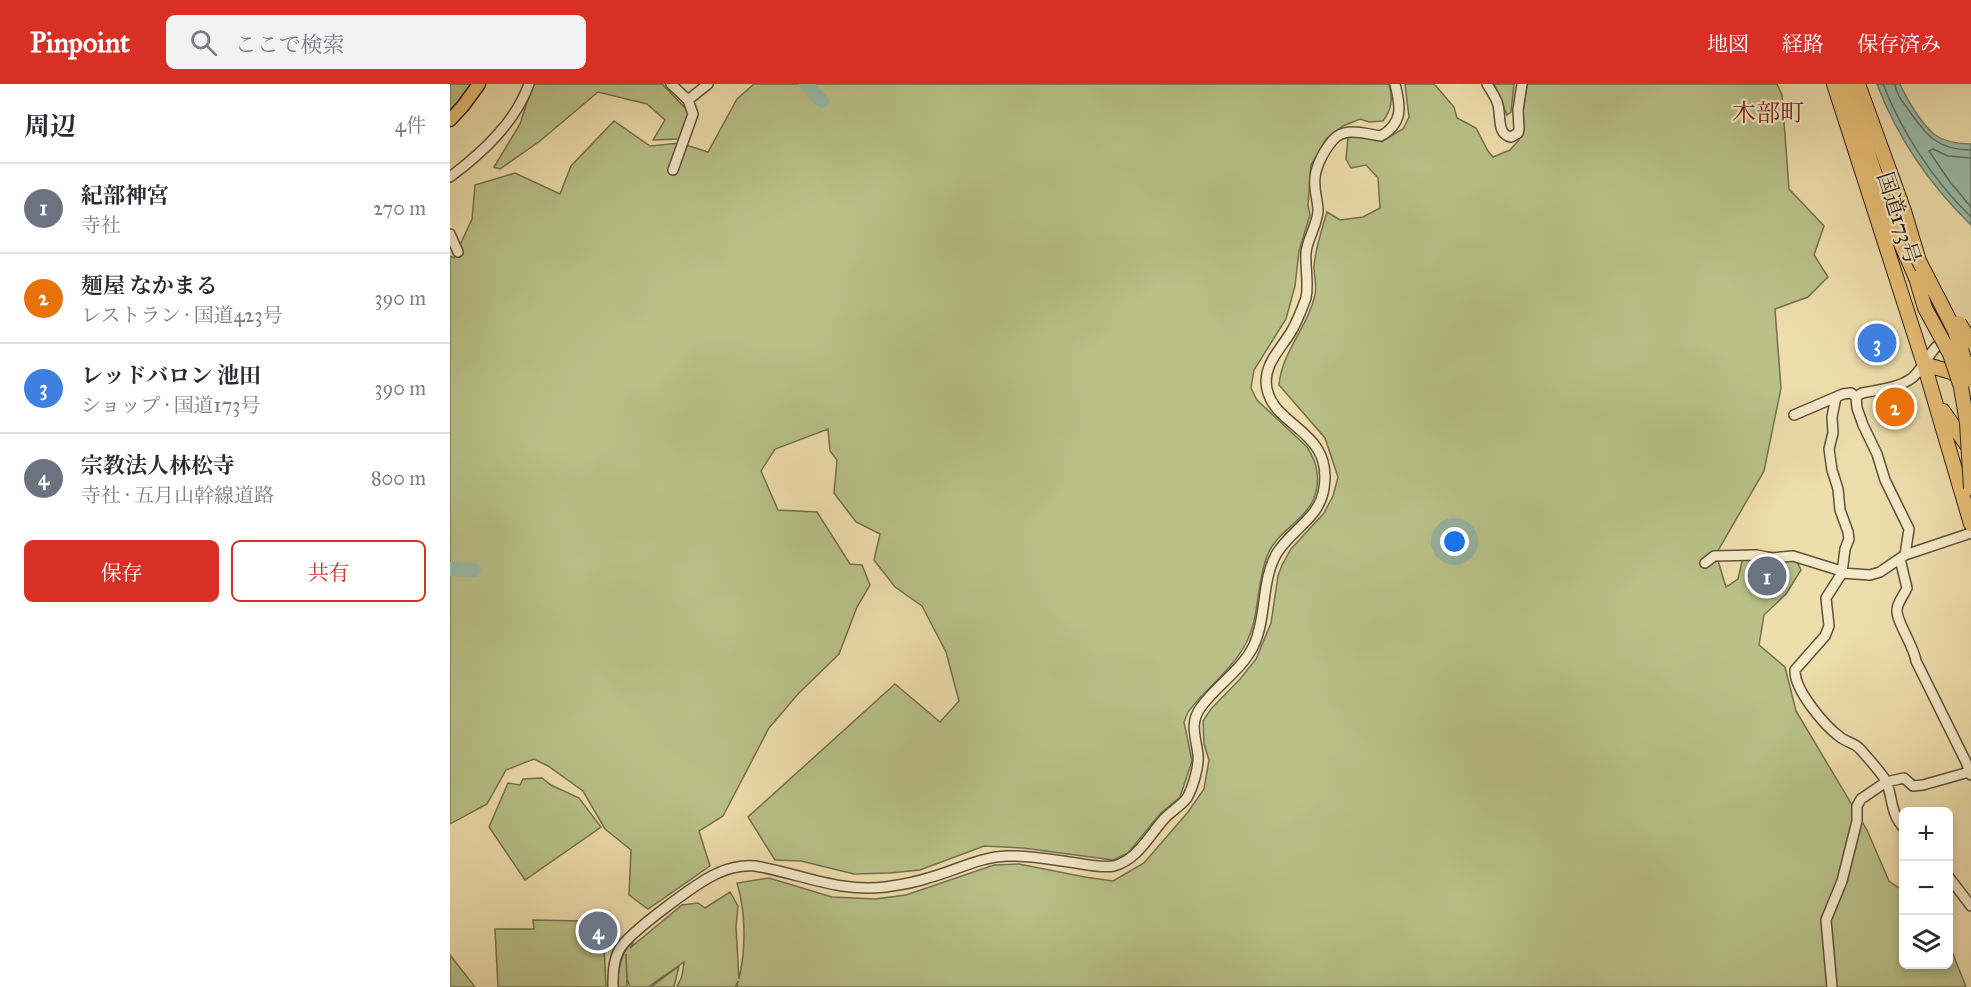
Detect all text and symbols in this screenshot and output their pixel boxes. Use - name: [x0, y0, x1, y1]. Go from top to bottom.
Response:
- search box: [166, 15, 586, 69]
- text: Pinpoint: [30, 25, 130, 60]
- icon: search: [187, 26, 220, 59]
- text: ここで検索: [235, 31, 345, 58]
- text: 地図: [1707, 31, 1749, 57]
- text: 経路: [1782, 31, 1824, 57]
- text: 保存済み: [1857, 31, 1941, 57]
- district label: 木部町: [1732, 98, 1804, 128]
- text: 周辺: [24, 110, 76, 142]
- text: 4件: [395, 113, 426, 137]
- street label: 国道173号: [1871, 169, 1927, 267]
- text: 紀部神宮: [81, 182, 169, 209]
- text: 1: [40, 196, 47, 220]
- text: 270 m: [373, 196, 426, 220]
- text: 寺社: [81, 213, 121, 237]
- text: 麺屋 なかまる: [81, 272, 218, 299]
- text: 2: [39, 286, 48, 310]
- text: 390 m: [375, 286, 426, 310]
- text: レストラン · 国道423号: [81, 303, 282, 327]
- pin: 3: [1858, 320, 1896, 366]
- text: レッドバロン 池田: [81, 362, 261, 389]
- text: 3: [40, 376, 48, 400]
- text: 390 m: [375, 376, 426, 400]
- pin: 2: [1876, 384, 1914, 430]
- text: ショップ · 国道173号: [81, 393, 260, 417]
- text: 宗教法人林松寺: [81, 452, 235, 479]
- text: 4: [38, 466, 49, 490]
- text: 800 m: [371, 466, 426, 490]
- text: 寺社 · 五月山幹線道路: [81, 483, 274, 507]
- your location: [1440, 527, 1469, 556]
- button: 保存: [24, 540, 219, 602]
- button: 共有: [231, 540, 426, 602]
- pin: 1: [1748, 554, 1786, 598]
- map controls: [1899, 807, 1953, 969]
- button: +: [1899, 807, 1953, 861]
- button: −: [1899, 861, 1953, 915]
- pin: 4: [578, 908, 618, 954]
- button: layers: [1899, 915, 1953, 969]

